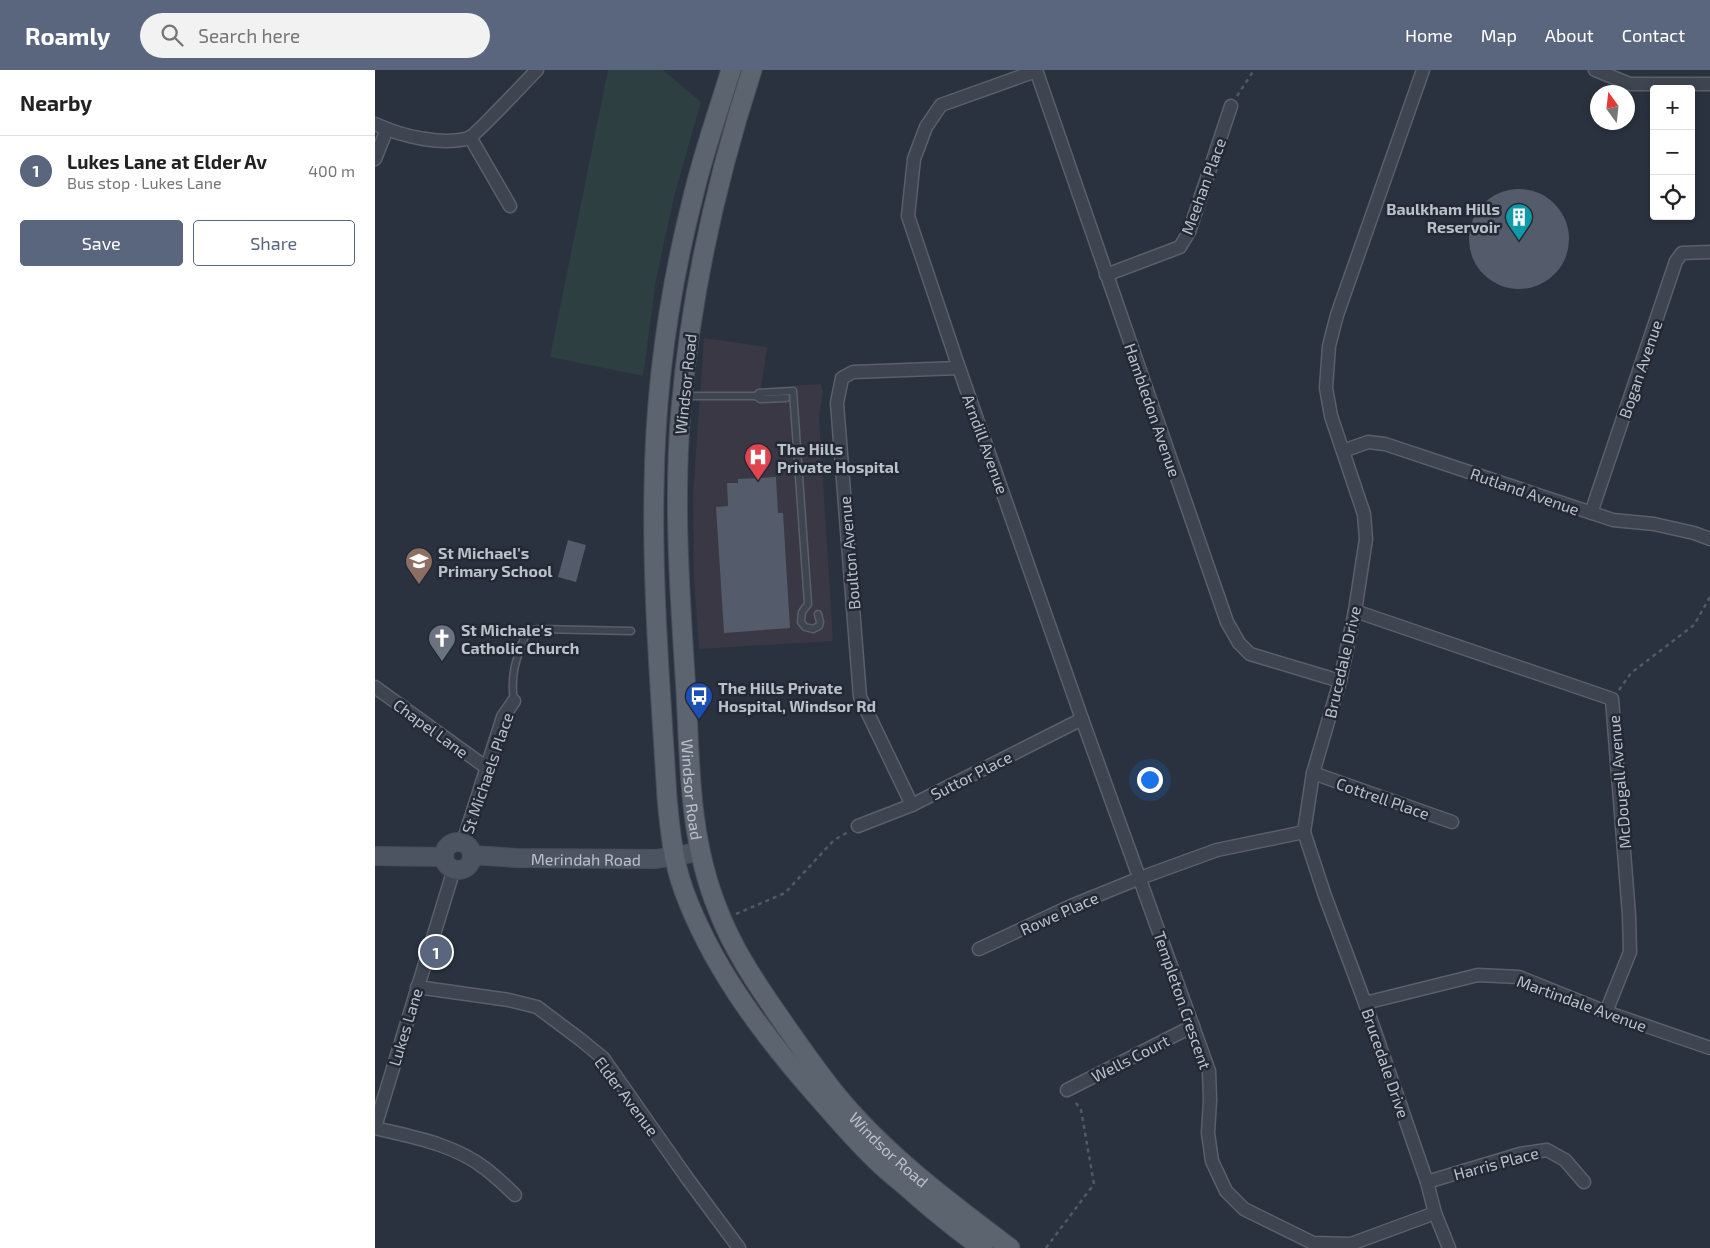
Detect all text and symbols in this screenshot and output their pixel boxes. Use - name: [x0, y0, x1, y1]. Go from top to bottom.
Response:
- search box: [140, 13, 490, 58]
- text: Roamly: [25, 21, 110, 50]
- icon: search: [158, 21, 186, 49]
- text: Search here: [198, 24, 300, 47]
- text: Home: [1405, 24, 1453, 46]
- text: Map: [1481, 24, 1517, 46]
- text: About: [1545, 24, 1594, 46]
- text: Contact: [1622, 24, 1685, 46]
- north arrow: [1590, 85, 1635, 130]
- map controls: [1650, 85, 1695, 220]
- button: +: [1650, 85, 1695, 130]
- text: Nearby: [20, 90, 92, 115]
- button: −: [1650, 130, 1695, 175]
- street label: Meehan Place: [1177, 135, 1229, 237]
- text: Lukes Lane at Elder Av: [67, 150, 267, 173]
- text: 1: [33, 161, 39, 180]
- text: 400 m: [308, 161, 355, 180]
- text: Bus stop · Lukes Lane: [67, 173, 222, 192]
- button: locate: [1650, 175, 1695, 220]
- place label: Baulkham Hills Reservoir: [1386, 199, 1500, 236]
- building icon: Baulkham Hills Reservoir: [1504, 202, 1534, 241]
- button: Save: [20, 220, 183, 266]
- button: Share: [193, 220, 355, 266]
- street label: Bogan Avenue: [1614, 317, 1666, 421]
- street label: Windsor Road: [670, 333, 700, 435]
- street label: Hambledon Avenue: [1121, 341, 1185, 479]
- street label: Arndill Avenue: [959, 392, 1013, 496]
- place label: The Hills Private Hospital: [777, 439, 900, 476]
- hospital icon: The Hills Private Hospital: [743, 442, 773, 481]
- street label: Rutland Avenue: [1468, 463, 1582, 519]
- street label: Boulton Avenue: [835, 495, 863, 611]
- place label: St Michael's Primary School: [438, 543, 553, 581]
- school or university icon: St Michael's Primary School: [404, 546, 434, 585]
- street label: Brucedale Drive: [1320, 604, 1364, 720]
- place label: St Michale's Catholic Church: [461, 620, 579, 657]
- church icon: St Michale's Catholic Church: [427, 623, 457, 662]
- place label: The Hills Private Hospital, Windsor Rd: [718, 678, 876, 715]
- bus stop icon: The Hills Private Hospital, Windsor Rd: [684, 681, 714, 720]
- street label: Chapel Lane: [390, 694, 472, 762]
- street label: St Michaels Place: [457, 710, 517, 836]
- street label: McDougall Avenue: [1604, 714, 1634, 850]
- street label: Windsor Road: [679, 738, 707, 841]
- street label: Suttor Place: [927, 746, 1015, 804]
- your location: [1137, 767, 1163, 793]
- street label: Cottrell Place: [1334, 773, 1432, 823]
- street label: Merindah Road: [531, 849, 641, 868]
- street label: Rowe Place: [1017, 887, 1101, 939]
- street label: Templeton Crescent: [1150, 929, 1216, 1071]
- pin: 1: [420, 933, 452, 971]
- street label: Martindale Avenue: [1515, 971, 1649, 1035]
- street label: Lukes Lane: [384, 986, 426, 1068]
- street label: Brucedale Drive: [1358, 1006, 1414, 1120]
- street label: Wells Court: [1088, 1030, 1172, 1086]
- street label: Elder Avenue: [591, 1053, 663, 1139]
- street label: Windsor Road: [846, 1108, 933, 1191]
- street label: Harris Place: [1451, 1143, 1541, 1183]

